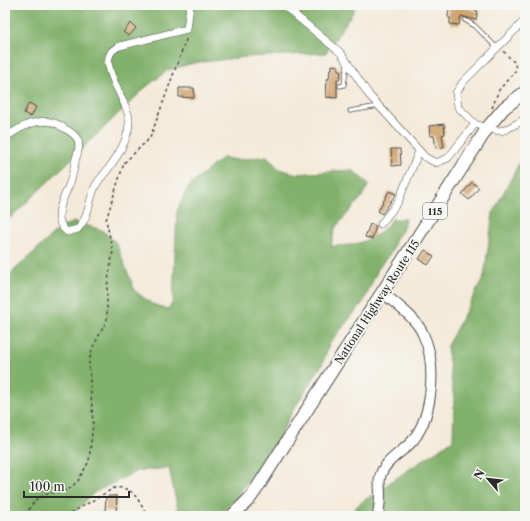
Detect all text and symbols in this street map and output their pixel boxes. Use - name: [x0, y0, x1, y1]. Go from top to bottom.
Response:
- road number: 115: [423, 203, 447, 219]
- street label: National Highway Route 115: [332, 237, 422, 367]
- north arrow: [468, 459, 508, 499]
- text: N: [471, 466, 488, 482]
- scale bar: [24, 473, 129, 499]
- text: 100 m: [30, 479, 65, 494]

